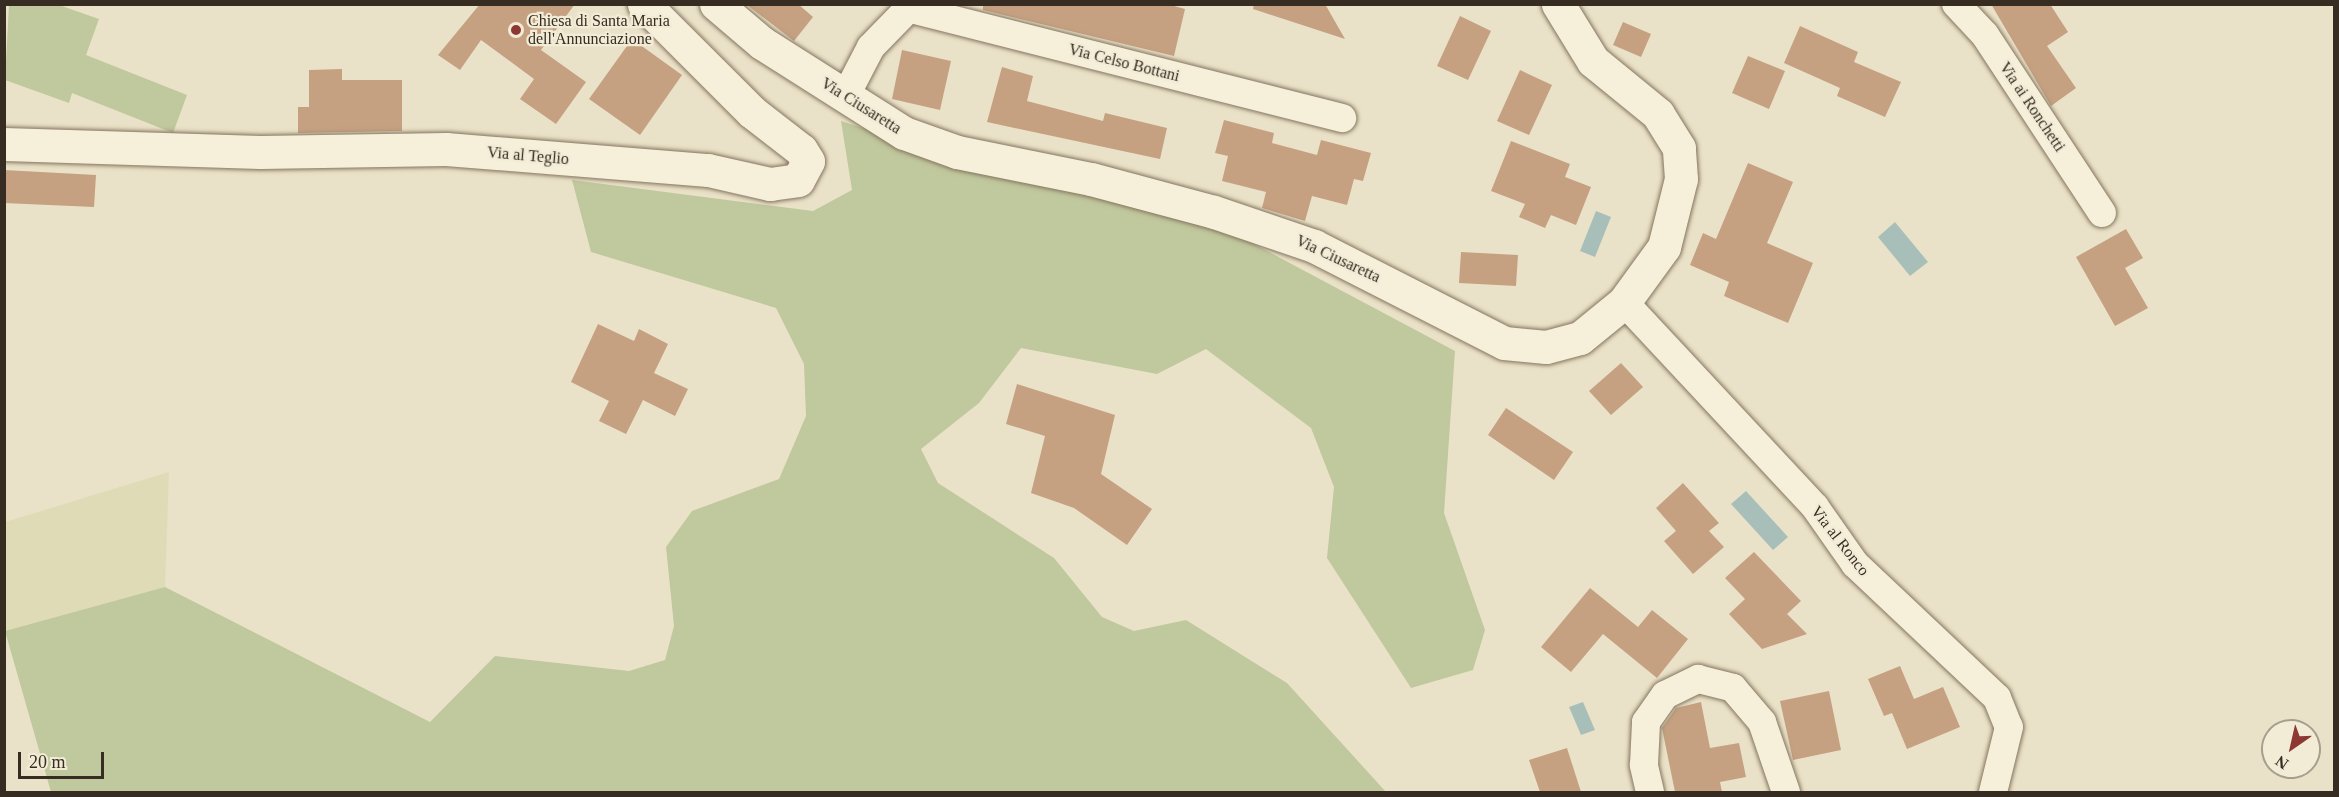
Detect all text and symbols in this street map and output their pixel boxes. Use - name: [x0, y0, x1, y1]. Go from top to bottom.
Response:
- place label: Chiesa di Santa Maria dell'Annunciazione: [528, 11, 670, 49]
- marker: Chiesa di Santa Maria dell'Annunciazione: [509, 23, 523, 37]
- street label: Via Celso Bottani: [1067, 40, 1181, 86]
- street label: Via ai Ronchetti: [1995, 59, 2069, 155]
- street label: Via Ciusaretta: [817, 74, 905, 138]
- street label: Via al Teglio: [486, 143, 570, 169]
- street label: Via Ciusaretta: [1293, 231, 1383, 287]
- street label: Via al Ronco: [1807, 502, 1873, 580]
- north arrow: [2261, 719, 2321, 779]
- scale bar: [21, 740, 106, 778]
- text: 20 m: [29, 752, 66, 772]
- text: N: [2272, 752, 2291, 773]

